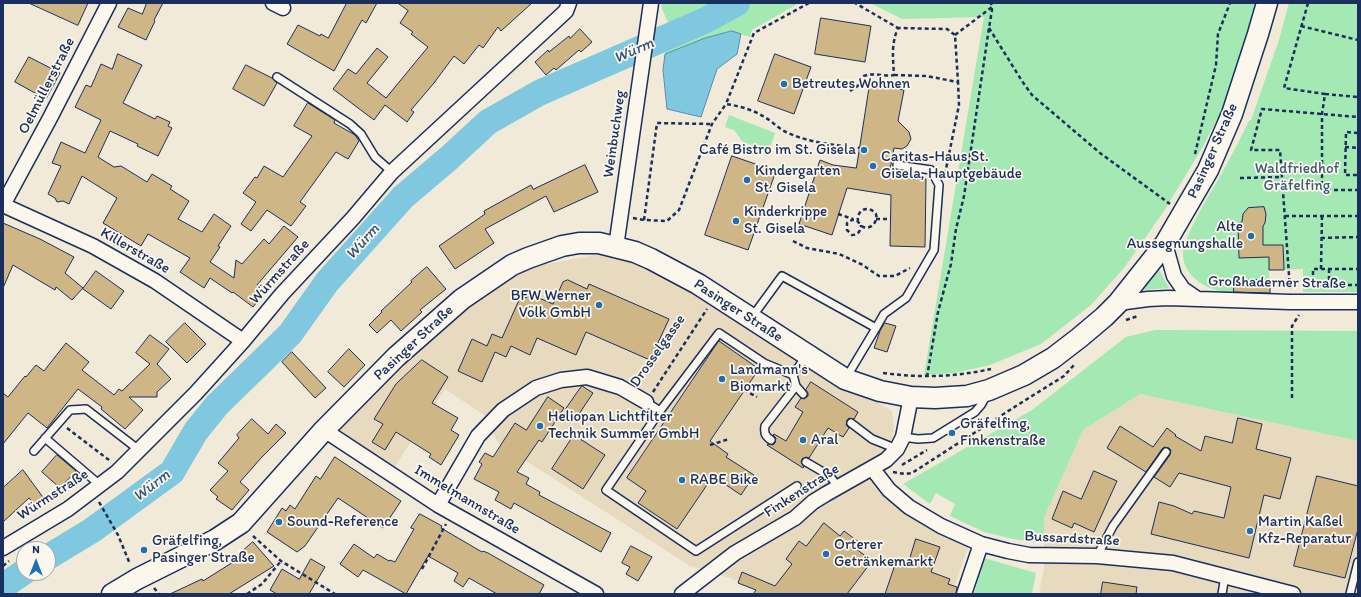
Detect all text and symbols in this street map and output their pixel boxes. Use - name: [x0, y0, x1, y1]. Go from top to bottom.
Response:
- water label: Würm: [611, 34, 657, 68]
- street label: Oelmüllerstraße: [15, 35, 79, 137]
- place label: Betreutes Wohnen: [792, 75, 910, 93]
- marker: Betreutes Wohnen: [779, 79, 789, 89]
- street label: Weinbuchweg: [600, 89, 630, 179]
- street label: Pasinger Straße: [1184, 101, 1242, 201]
- place label: Café Bistro im St. Gisela: [699, 141, 856, 159]
- marker: Café Bistro im St. Gisela: [859, 145, 869, 155]
- place label: Caritas-Haus St. Gisela, Hauptgebäude: [881, 148, 1022, 183]
- park label: Waldfriedhof Gräfelfing: [1255, 160, 1339, 195]
- marker: Caritas-Haus St. Gisela, Hauptgebäude: [868, 161, 878, 171]
- place label: Kindergarten St. Gisela: [755, 162, 840, 197]
- marker: Kindergarten St. Gisela: [742, 175, 752, 185]
- place label: Kinderkrippe St. Gisela: [744, 203, 827, 238]
- marker: Kinderkrippe St. Gisela: [731, 216, 741, 226]
- place label: Alte Aussegnungshalle: [1127, 218, 1243, 253]
- water label: Würm: [342, 220, 384, 264]
- street label: Killerstraße: [97, 224, 173, 278]
- marker: Alte Aussegnungshalle: [1246, 231, 1256, 241]
- street label: Würmstraße: [246, 236, 314, 308]
- street label: Großhaderner Straße: [1208, 273, 1346, 293]
- street label: Pasinger Straße: [690, 276, 786, 346]
- place label: BFW Werner Völk GmbH: [511, 287, 591, 322]
- marker: BFW Werner Völk GmbH: [594, 300, 604, 310]
- street label: Pasinger Straße: [370, 301, 458, 385]
- street label: Drosselgasse: [626, 311, 690, 391]
- place label: Landmann's Biomarkt: [730, 361, 808, 396]
- marker: Landmann's Biomarkt: [717, 374, 727, 384]
- place label: Heliopan Lichtfilter Technik Summer GmbH: [548, 408, 699, 443]
- place label: Gräfelfing, Finkenstraße: [960, 415, 1046, 450]
- marker: Heliopan Lichtfilter Technik Summer GmbH: [535, 421, 545, 431]
- marker: Gräfelfing, Finkenstraße: [947, 428, 957, 438]
- place label: Aral: [811, 431, 839, 449]
- marker: Aral: [798, 435, 808, 445]
- street label: Finkenstraße: [761, 460, 843, 522]
- street label: Immelmannstraße: [411, 461, 523, 539]
- street label: Würmstraße: [14, 465, 92, 525]
- water label: Würm: [130, 466, 174, 506]
- place label: RABE Bike: [690, 471, 758, 489]
- marker: RABE Bike: [677, 475, 687, 485]
- place label: Sound-Reference: [287, 513, 399, 531]
- place label: Martin Kaßel Kfz-Reparatur: [1258, 513, 1351, 548]
- marker: Sound-Reference: [274, 517, 284, 527]
- marker: Martin Kaßel Kfz-Reparatur: [1245, 526, 1255, 536]
- street label: Bussardstraße: [1024, 528, 1120, 550]
- place label: Gräfelfing, Pasinger Straße: [152, 532, 255, 567]
- place label: Orterer Getränkemarkt: [834, 536, 933, 571]
- north arrow: [16, 541, 56, 581]
- text: N: [32, 543, 40, 556]
- marker: Gräfelfing, Pasinger Straße: [139, 545, 149, 555]
- marker: Orterer Getränkemarkt: [821, 549, 831, 559]

